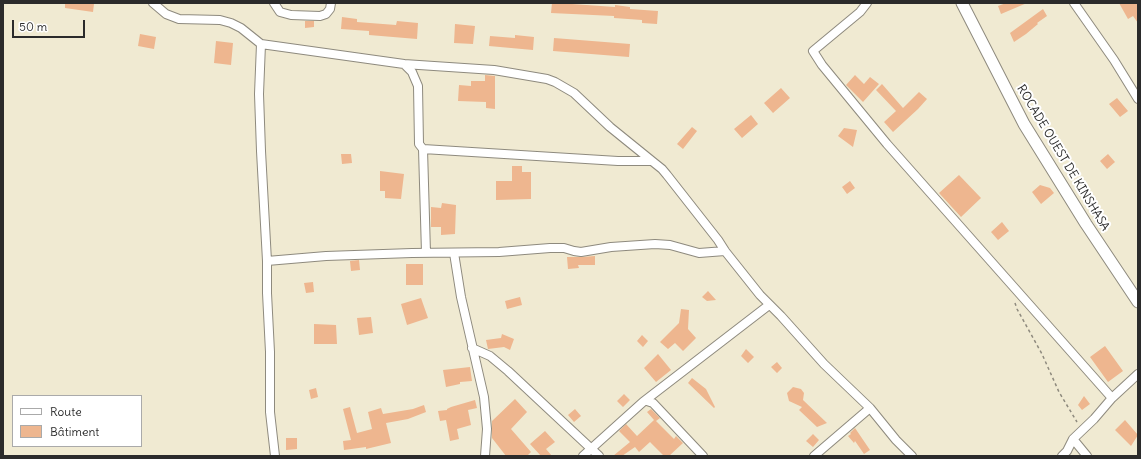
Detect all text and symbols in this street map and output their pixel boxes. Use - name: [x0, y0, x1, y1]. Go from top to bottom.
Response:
- scale bar: [14, 12, 87, 38]
- text: 50 m: [19, 19, 47, 34]
- street label: ROCADE OUEST DE KINSHASA: [1014, 82, 1112, 234]
- legend: [12, 395, 142, 447]
- text: Route: [50, 404, 82, 419]
- text: Bâtiment: [50, 424, 99, 439]

